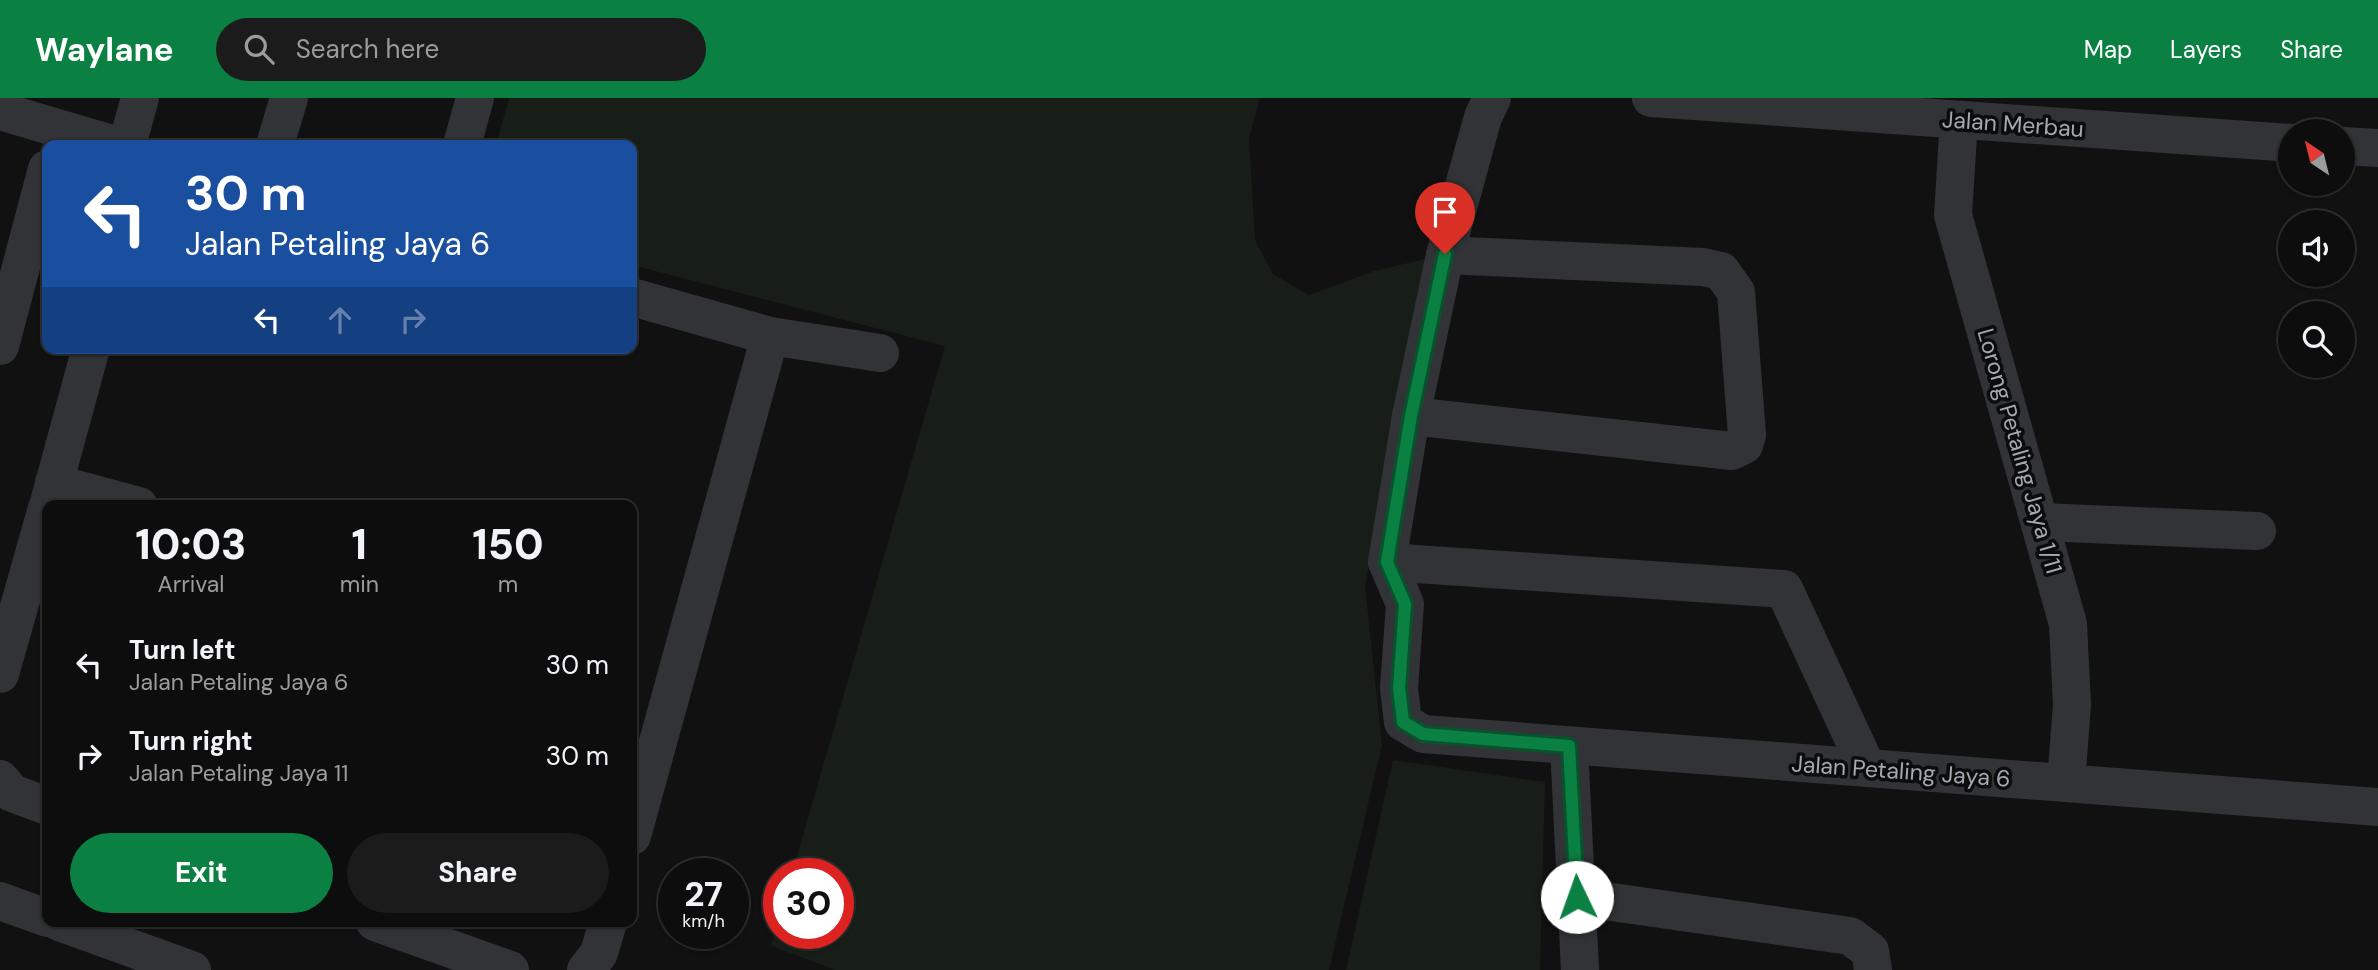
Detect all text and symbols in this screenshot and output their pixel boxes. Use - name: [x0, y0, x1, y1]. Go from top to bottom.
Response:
- search box: [216, 18, 706, 81]
- text: Waylane: [35, 28, 174, 71]
- icon: search: [240, 30, 278, 68]
- text: Search here: [296, 32, 439, 66]
- text: Map: [2084, 34, 2132, 65]
- text: Layers: [2170, 34, 2242, 65]
- text: Share: [2280, 34, 2343, 65]
- street label: Jalan Merbau: [1941, 104, 2085, 144]
- north arrow: [2278, 119, 2356, 196]
- map controls: [2278, 119, 2355, 378]
- text: 30 m: [185, 161, 307, 225]
- icon: left: [70, 168, 161, 259]
- pin: [1415, 182, 1475, 254]
- icon: arrive: [1426, 193, 1464, 231]
- button: sound: [2278, 210, 2355, 287]
- text: Jalan Petaling Jaya 6: [185, 223, 490, 265]
- icon: left: [248, 301, 286, 339]
- icon: ahead: [321, 301, 359, 339]
- icon: right: [394, 301, 432, 339]
- button: search: [2278, 301, 2355, 378]
- street label: Lorong Petaling Jaya 1/11: [1971, 325, 2069, 577]
- text: 10:03: [135, 517, 246, 572]
- text: 1: [352, 517, 367, 572]
- text: 150: [472, 517, 544, 572]
- text: Arrival: [157, 569, 224, 599]
- text: min: [340, 569, 379, 599]
- text: m: [498, 569, 518, 599]
- text: Turn left: [129, 633, 236, 667]
- icon: left: [70, 646, 108, 684]
- text: 30 m: [546, 648, 609, 682]
- text: Jalan Petaling Jaya 6: [129, 667, 349, 697]
- text: Turn right: [129, 724, 253, 758]
- icon: right: [70, 737, 108, 775]
- text: 30 m: [546, 739, 609, 773]
- street label: Jalan Petaling Jaya 6: [1790, 748, 2012, 794]
- text: Jalan Petaling Jaya 11: [129, 758, 348, 788]
- button: Exit: [70, 833, 333, 913]
- button: Share: [347, 833, 609, 913]
- speed limit sign: 30: [763, 858, 854, 949]
- position arrow: [1540, 860, 1614, 934]
- text: 27: [684, 871, 723, 917]
- text: km/h: [682, 909, 725, 933]

